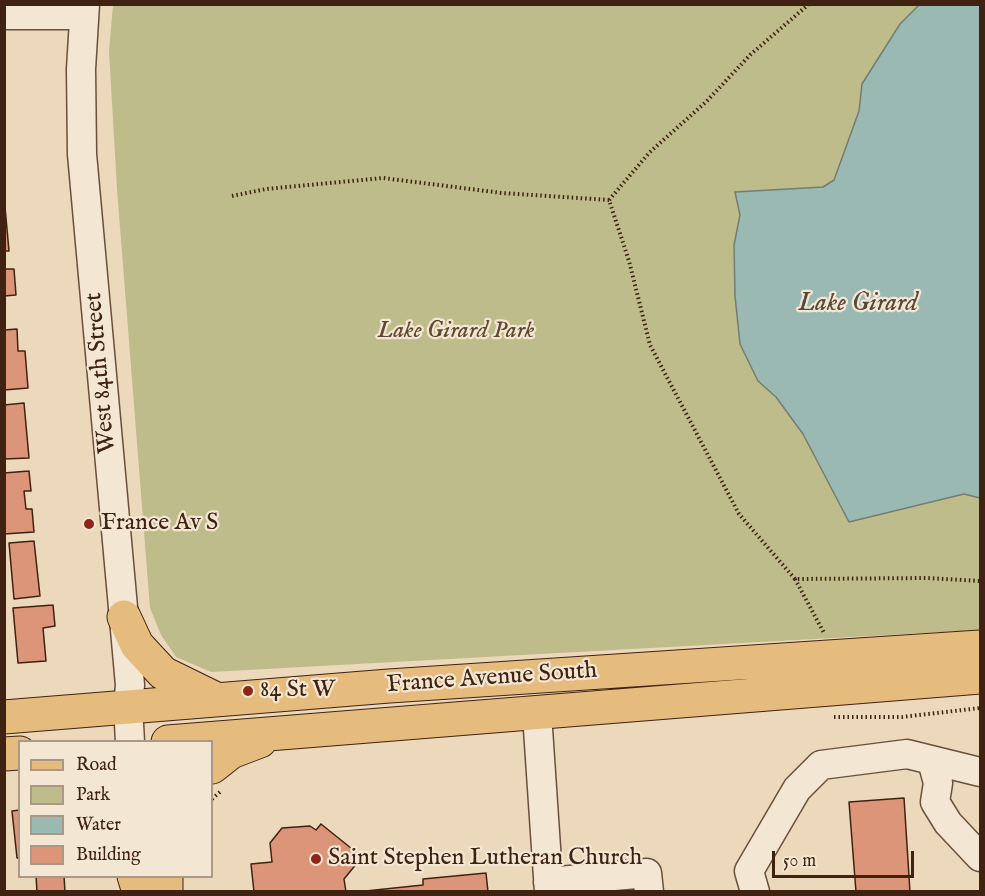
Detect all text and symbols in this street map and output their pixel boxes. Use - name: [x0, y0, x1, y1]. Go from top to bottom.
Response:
- water label: Lake Girard: [798, 289, 918, 321]
- street label: West 84th Street: [81, 291, 123, 455]
- park label: Lake Girard Park: [378, 318, 534, 346]
- place label: France Av S: [101, 510, 218, 538]
- marker: France Av S: [82, 517, 96, 531]
- street label: France Avenue South: [386, 657, 598, 701]
- place label: 84 St W: [260, 677, 335, 705]
- marker: 84 St W: [241, 684, 255, 698]
- legend: [18, 740, 213, 878]
- text: Road: [76, 754, 117, 777]
- text: Park: [76, 784, 110, 807]
- text: Water: [76, 814, 121, 837]
- scale bar: [775, 839, 918, 877]
- text: Building: [76, 844, 141, 867]
- place label: Saint Stephen Lutheran Church: [328, 845, 642, 873]
- text: 50 m: [783, 850, 816, 873]
- marker: Saint Stephen Lutheran Church: [309, 852, 323, 866]

